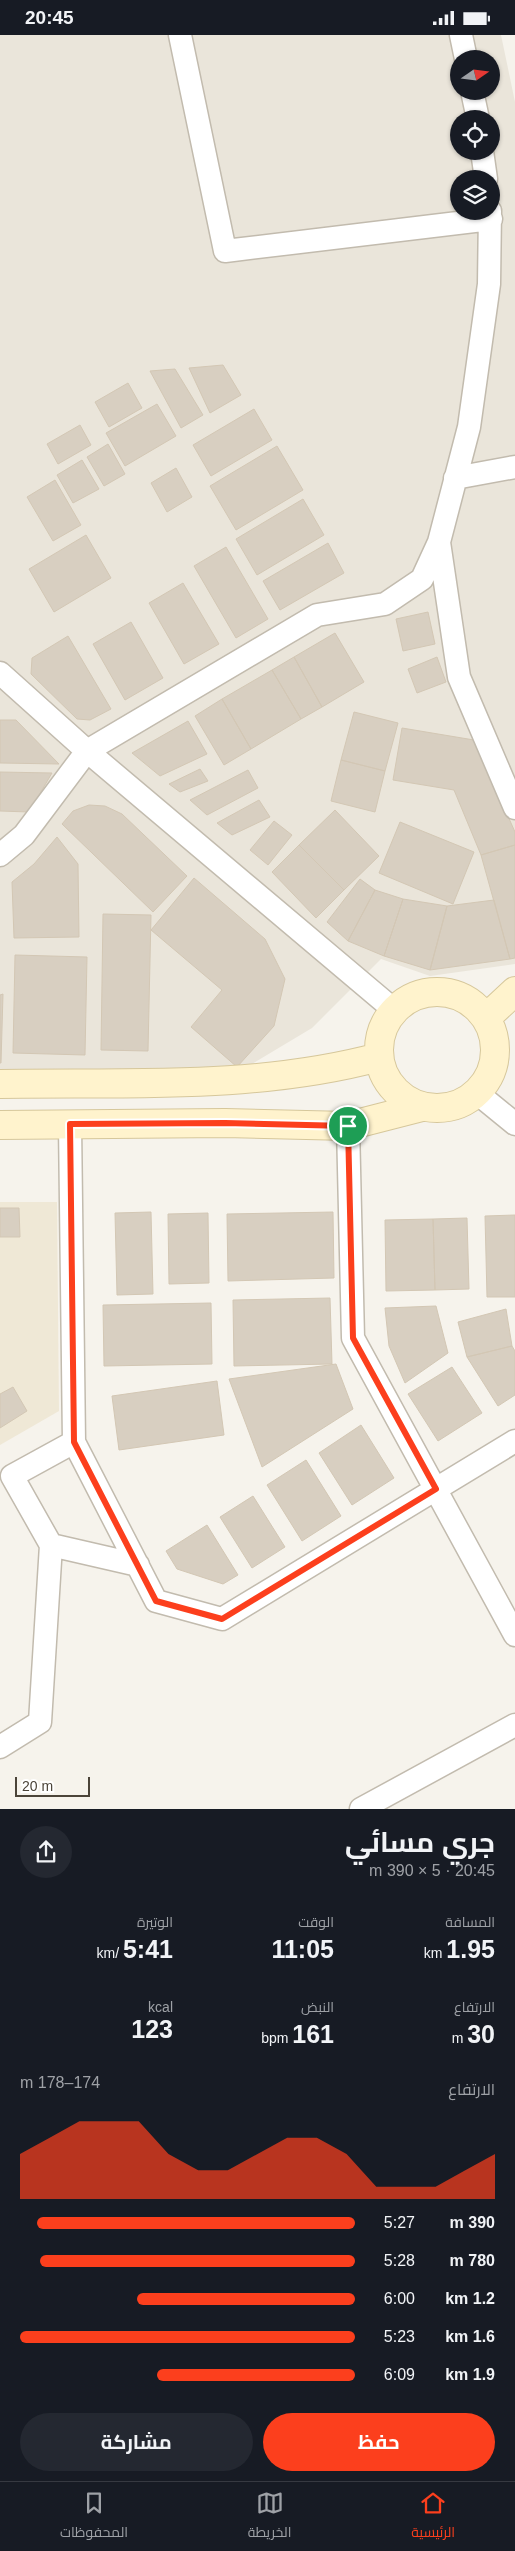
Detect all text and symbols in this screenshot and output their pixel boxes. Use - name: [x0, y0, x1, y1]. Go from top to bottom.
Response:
- text: 20:45: [25, 7, 74, 28]
- north arrow: [450, 50, 500, 100]
- map controls: [450, 50, 500, 220]
- button: locate: [450, 110, 500, 160]
- button: layers: [450, 170, 500, 220]
- pin: [327, 1105, 369, 1147]
- icon: arrive: [334, 1112, 362, 1140]
- scale bar: [15, 1773, 90, 1797]
- text: 20 m: [22, 1778, 53, 1794]
- button: share: [20, 1826, 72, 1878]
- text: جري مسائي: [345, 1827, 495, 1858]
- text: 20:45 · 5 × 390 m: [369, 1862, 495, 1879]
- text: الوتيرة: [137, 1914, 173, 1930]
- text: الوقت: [298, 1914, 334, 1930]
- text: المسافة: [445, 1914, 495, 1930]
- text: 5:41: [123, 1935, 173, 1963]
- text: 11:05: [271, 1935, 334, 1963]
- text: 1.95: [446, 1935, 495, 1963]
- text: /km: [97, 1945, 123, 1961]
- text: km: [424, 1945, 446, 1961]
- text: kcal: [148, 1999, 173, 2015]
- text: النبض: [301, 1999, 334, 2015]
- text: الارتفاع: [454, 1999, 495, 2015]
- text: 123: [131, 2015, 173, 2043]
- text: 161: [292, 2020, 334, 2048]
- text: 30: [467, 2020, 495, 2048]
- text: bpm: [261, 2030, 292, 2046]
- text: m: [452, 2030, 467, 2046]
- text: 174–178 m: [20, 2074, 100, 2091]
- text: الارتفاع: [448, 2081, 495, 2098]
- text: 5:27: [384, 2214, 415, 2231]
- text: 390 m: [450, 2214, 495, 2231]
- text: 5:28: [384, 2252, 415, 2269]
- text: 780 m: [450, 2252, 495, 2269]
- text: 6:00: [384, 2290, 415, 2307]
- text: 1.2 km: [445, 2290, 495, 2307]
- text: 5:23: [384, 2328, 415, 2345]
- text: 1.6 km: [445, 2328, 495, 2345]
- text: 6:09: [384, 2366, 415, 2383]
- text: 1.9 km: [445, 2366, 495, 2383]
- button: مشاركة: [20, 2413, 253, 2471]
- button: حفظ: [263, 2413, 495, 2471]
- tab: المحفوظات: [60, 2489, 128, 2545]
- tab: الخريطة: [248, 2489, 291, 2545]
- tab: الرئيسية: [411, 2489, 455, 2545]

